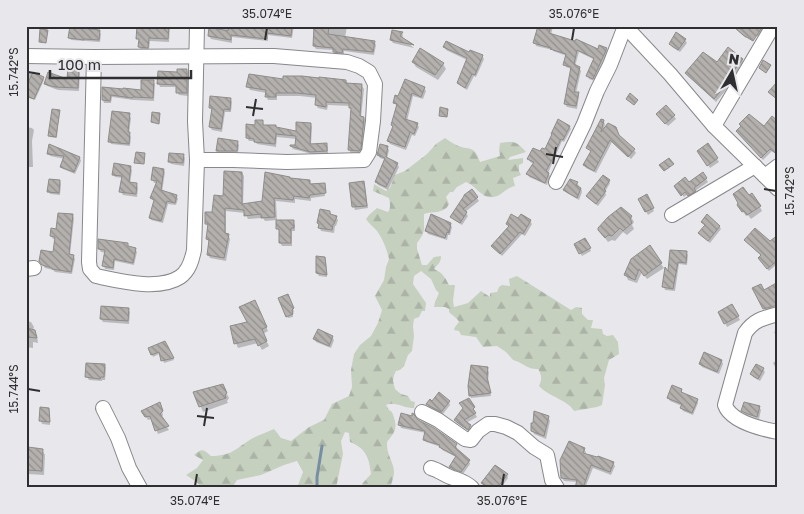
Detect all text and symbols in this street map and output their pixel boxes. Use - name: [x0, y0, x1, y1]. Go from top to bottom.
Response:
- text: 35.074°E: [242, 6, 292, 21]
- text: 35.076°E: [549, 6, 599, 21]
- text: 15.742°S: [6, 47, 21, 97]
- scale bar: [50, 48, 191, 80]
- north arrow: [706, 48, 756, 98]
- text: N: [728, 49, 741, 68]
- text: 100 m: [58, 55, 101, 73]
- text: 15.742°S: [782, 166, 797, 216]
- text: 15.744°S: [6, 364, 21, 414]
- text: 35.074°E: [170, 493, 220, 508]
- text: 35.076°E: [477, 493, 527, 508]

